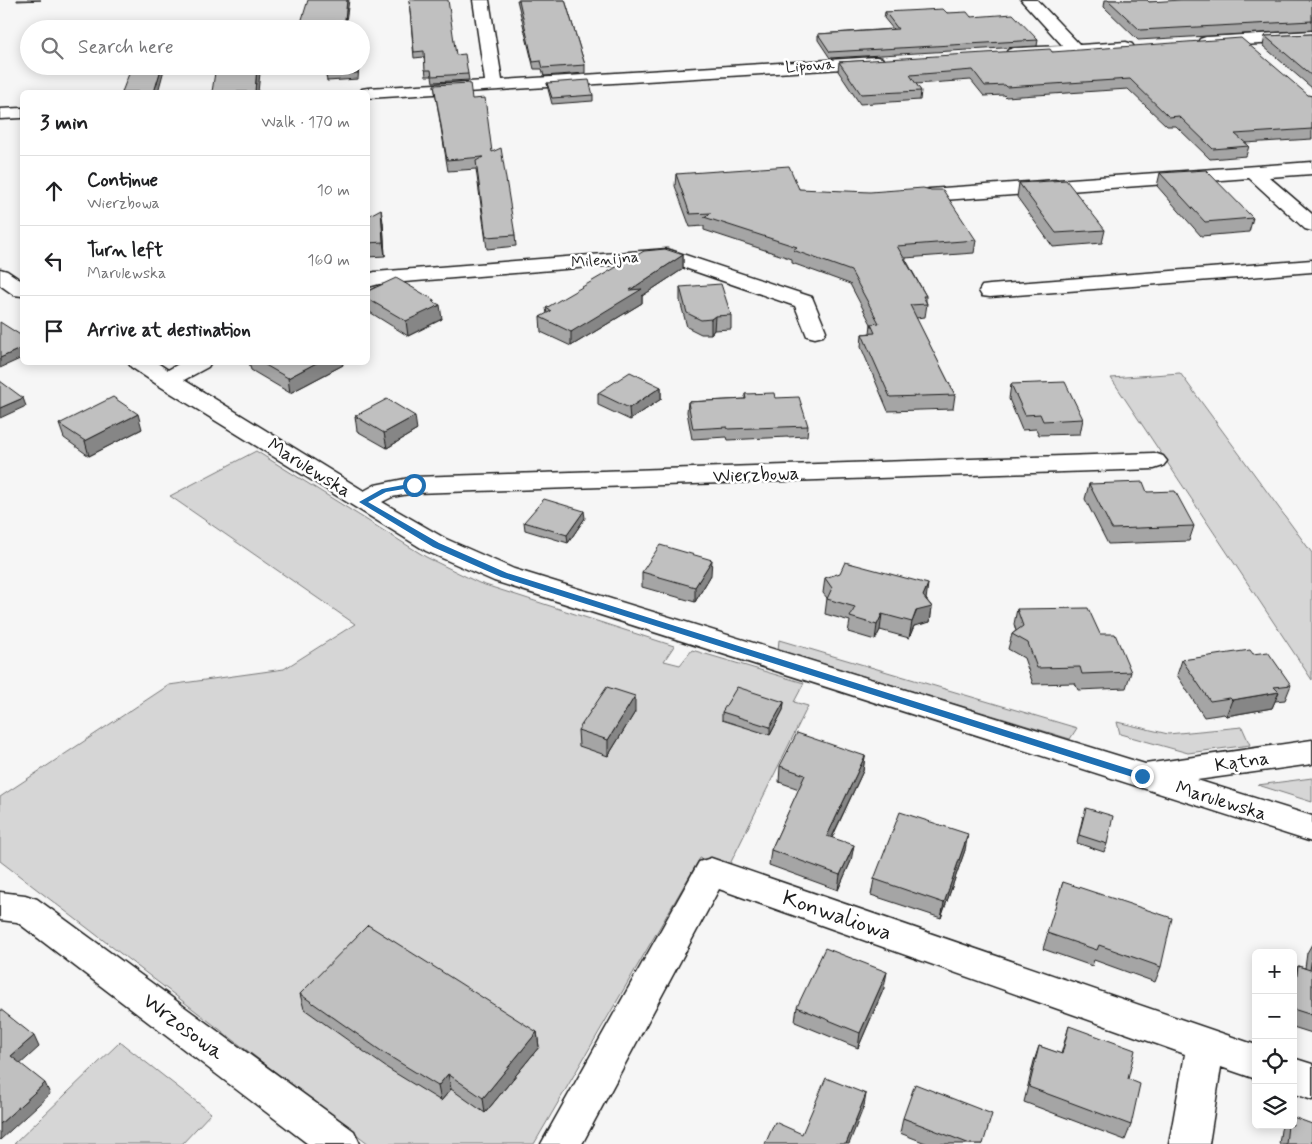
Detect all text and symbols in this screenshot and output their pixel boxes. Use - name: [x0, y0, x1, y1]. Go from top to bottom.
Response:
- search box: [20, 20, 370, 75]
- icon: search: [38, 34, 66, 62]
- text: Search here: [78, 35, 174, 60]
- street label: Lipowa: [785, 54, 836, 78]
- text: 3 min: [40, 109, 88, 137]
- text: Walk · 170 m: [261, 112, 350, 133]
- text: Continue: [87, 168, 158, 193]
- icon: ahead: [40, 177, 68, 205]
- text: 10 m: [317, 180, 350, 201]
- text: Wierzbowa: [87, 193, 160, 214]
- text: Turn left: [87, 238, 163, 263]
- icon: left: [40, 247, 68, 275]
- street label: Milenijna: [570, 247, 640, 273]
- text: 160 m: [307, 250, 350, 271]
- text: Marulewska: [87, 263, 166, 284]
- icon: arrive: [40, 317, 68, 345]
- text: Arrive at destination: [87, 318, 251, 343]
- street label: Marulewska: [262, 432, 356, 504]
- street label: Wierzbowa: [712, 461, 800, 489]
- route start: [403, 474, 426, 497]
- street label: Kątna: [1213, 746, 1271, 778]
- route end: [1131, 765, 1154, 788]
- street label: Marulewska: [1172, 775, 1270, 827]
- street label: Konwaliowa: [779, 884, 895, 948]
- map controls: [1252, 949, 1297, 1129]
- button: +: [1252, 949, 1297, 994]
- street label: Wrzosowa: [137, 987, 230, 1067]
- button: −: [1252, 994, 1297, 1039]
- button: locate: [1252, 1039, 1297, 1084]
- button: layers: [1252, 1084, 1297, 1129]

